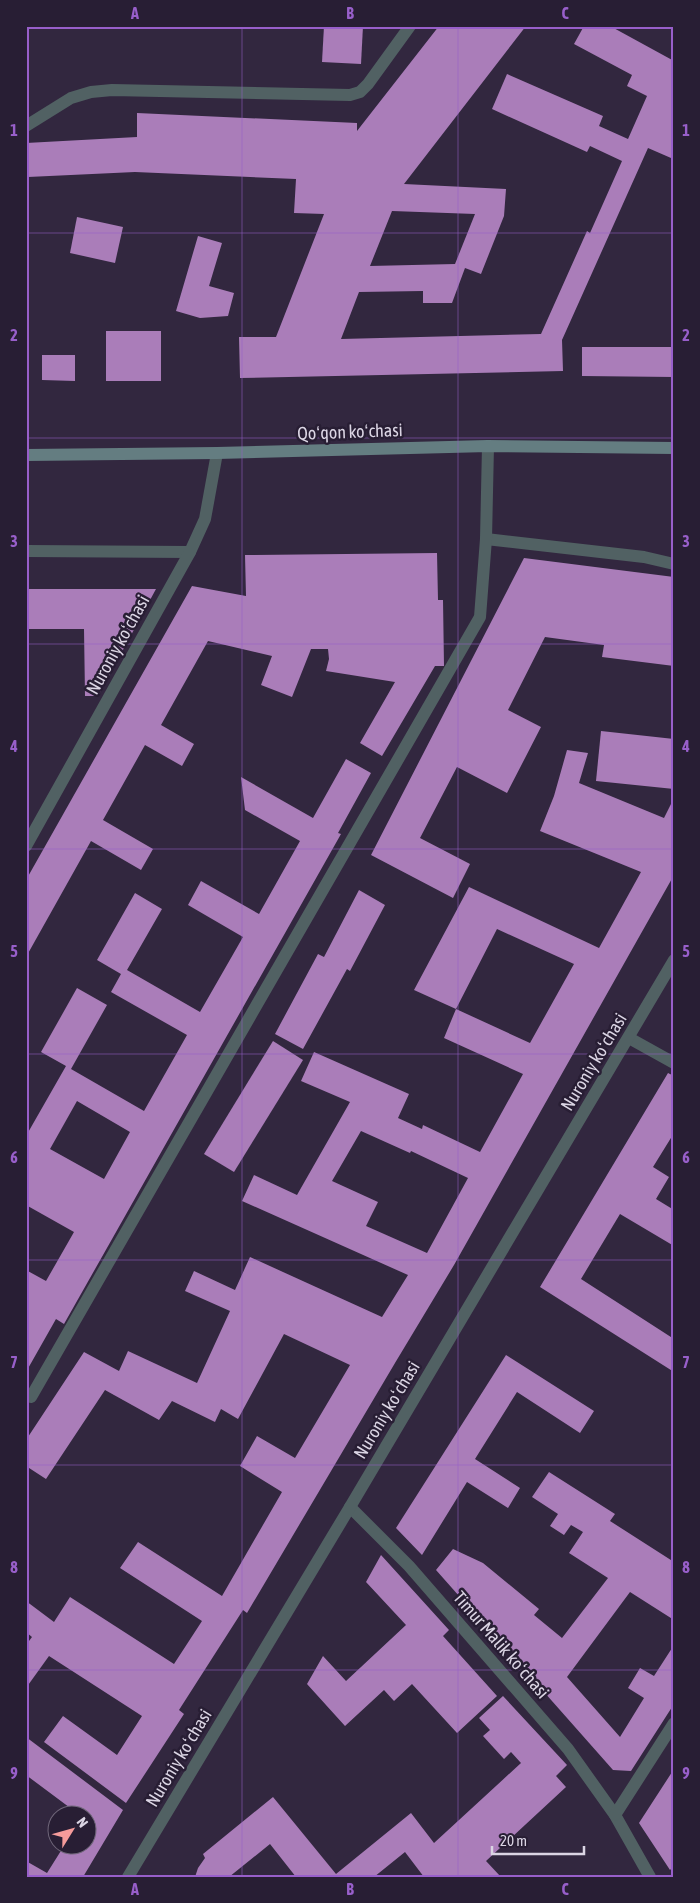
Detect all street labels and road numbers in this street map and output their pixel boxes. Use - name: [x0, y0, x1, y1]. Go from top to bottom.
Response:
- street label: Qoʻqon koʻchasi: [297, 419, 403, 444]
- street label: Nuroniy koʻchasi: [82, 592, 153, 698]
- street label: Nuroniy koʻchasi: [556, 1009, 631, 1114]
- street label: Nuroniy koʻchasi: [349, 1357, 424, 1462]
- street label: Timur Malik koʻchasi: [449, 1587, 554, 1703]
- street label: Nuroniy koʻchasi: [141, 1705, 216, 1810]

